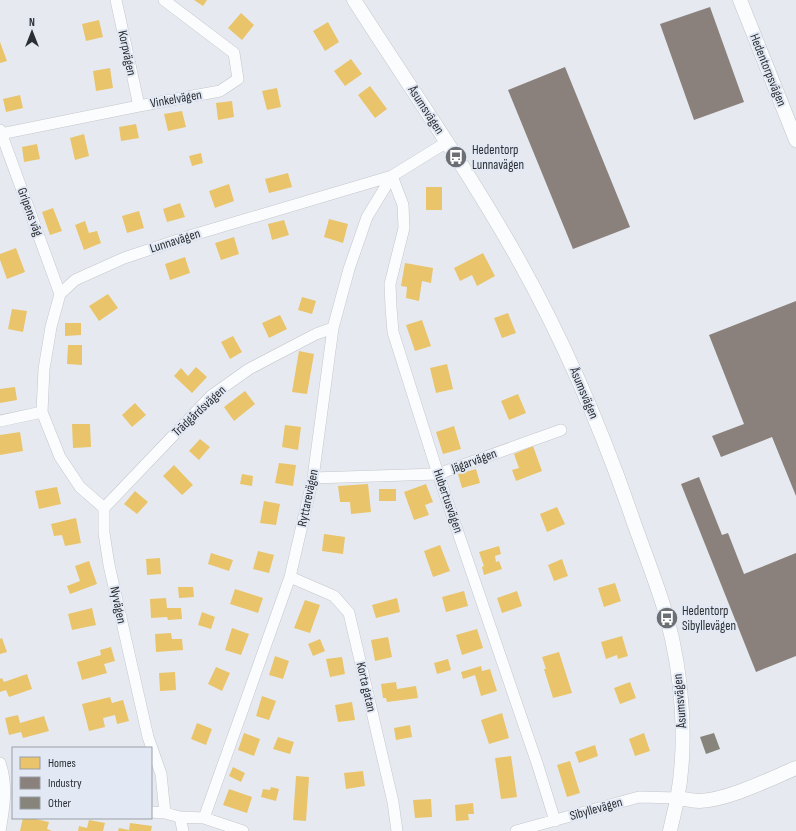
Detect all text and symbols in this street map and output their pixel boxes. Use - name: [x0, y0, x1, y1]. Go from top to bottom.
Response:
- north arrow: [12, 12, 52, 52]
- text: N: [29, 16, 35, 29]
- street label: Korpvägen: [114, 29, 140, 77]
- street label: Hedentorpsvägen: [746, 31, 790, 109]
- street label: Åsumsvägen: [404, 82, 448, 137]
- street label: Vinkelvägen: [149, 87, 203, 111]
- place label: Hedentorp Lunnavägen: [472, 142, 524, 173]
- bus stop icon: Hedentorp Lunnavägen: [443, 144, 469, 170]
- street label: Gripens väg: [14, 185, 46, 239]
- street label: Lunnavägen: [148, 225, 202, 257]
- street label: Åsumsvägen: [566, 364, 602, 421]
- street label: Trädgårdsvägen: [169, 382, 229, 440]
- street label: Jägarvägen: [448, 445, 499, 477]
- street label: Hubertusvägen: [430, 467, 466, 535]
- street label: Ryttarevägen: [294, 468, 322, 528]
- street label: Nyvägen: [106, 585, 130, 625]
- place label: Hedentorp Sibyllevägen: [682, 603, 736, 634]
- bus stop icon: Hedentorp Sibyllevägen: [654, 605, 680, 631]
- street label: Korta gatan: [353, 661, 379, 713]
- street label: Åsumsvägen: [670, 673, 690, 730]
- legend: [12, 747, 152, 819]
- text: Homes: [48, 756, 76, 771]
- text: Industry: [48, 776, 82, 791]
- street label: Sibyllevägen: [568, 794, 624, 824]
- text: Other: [48, 796, 72, 811]

